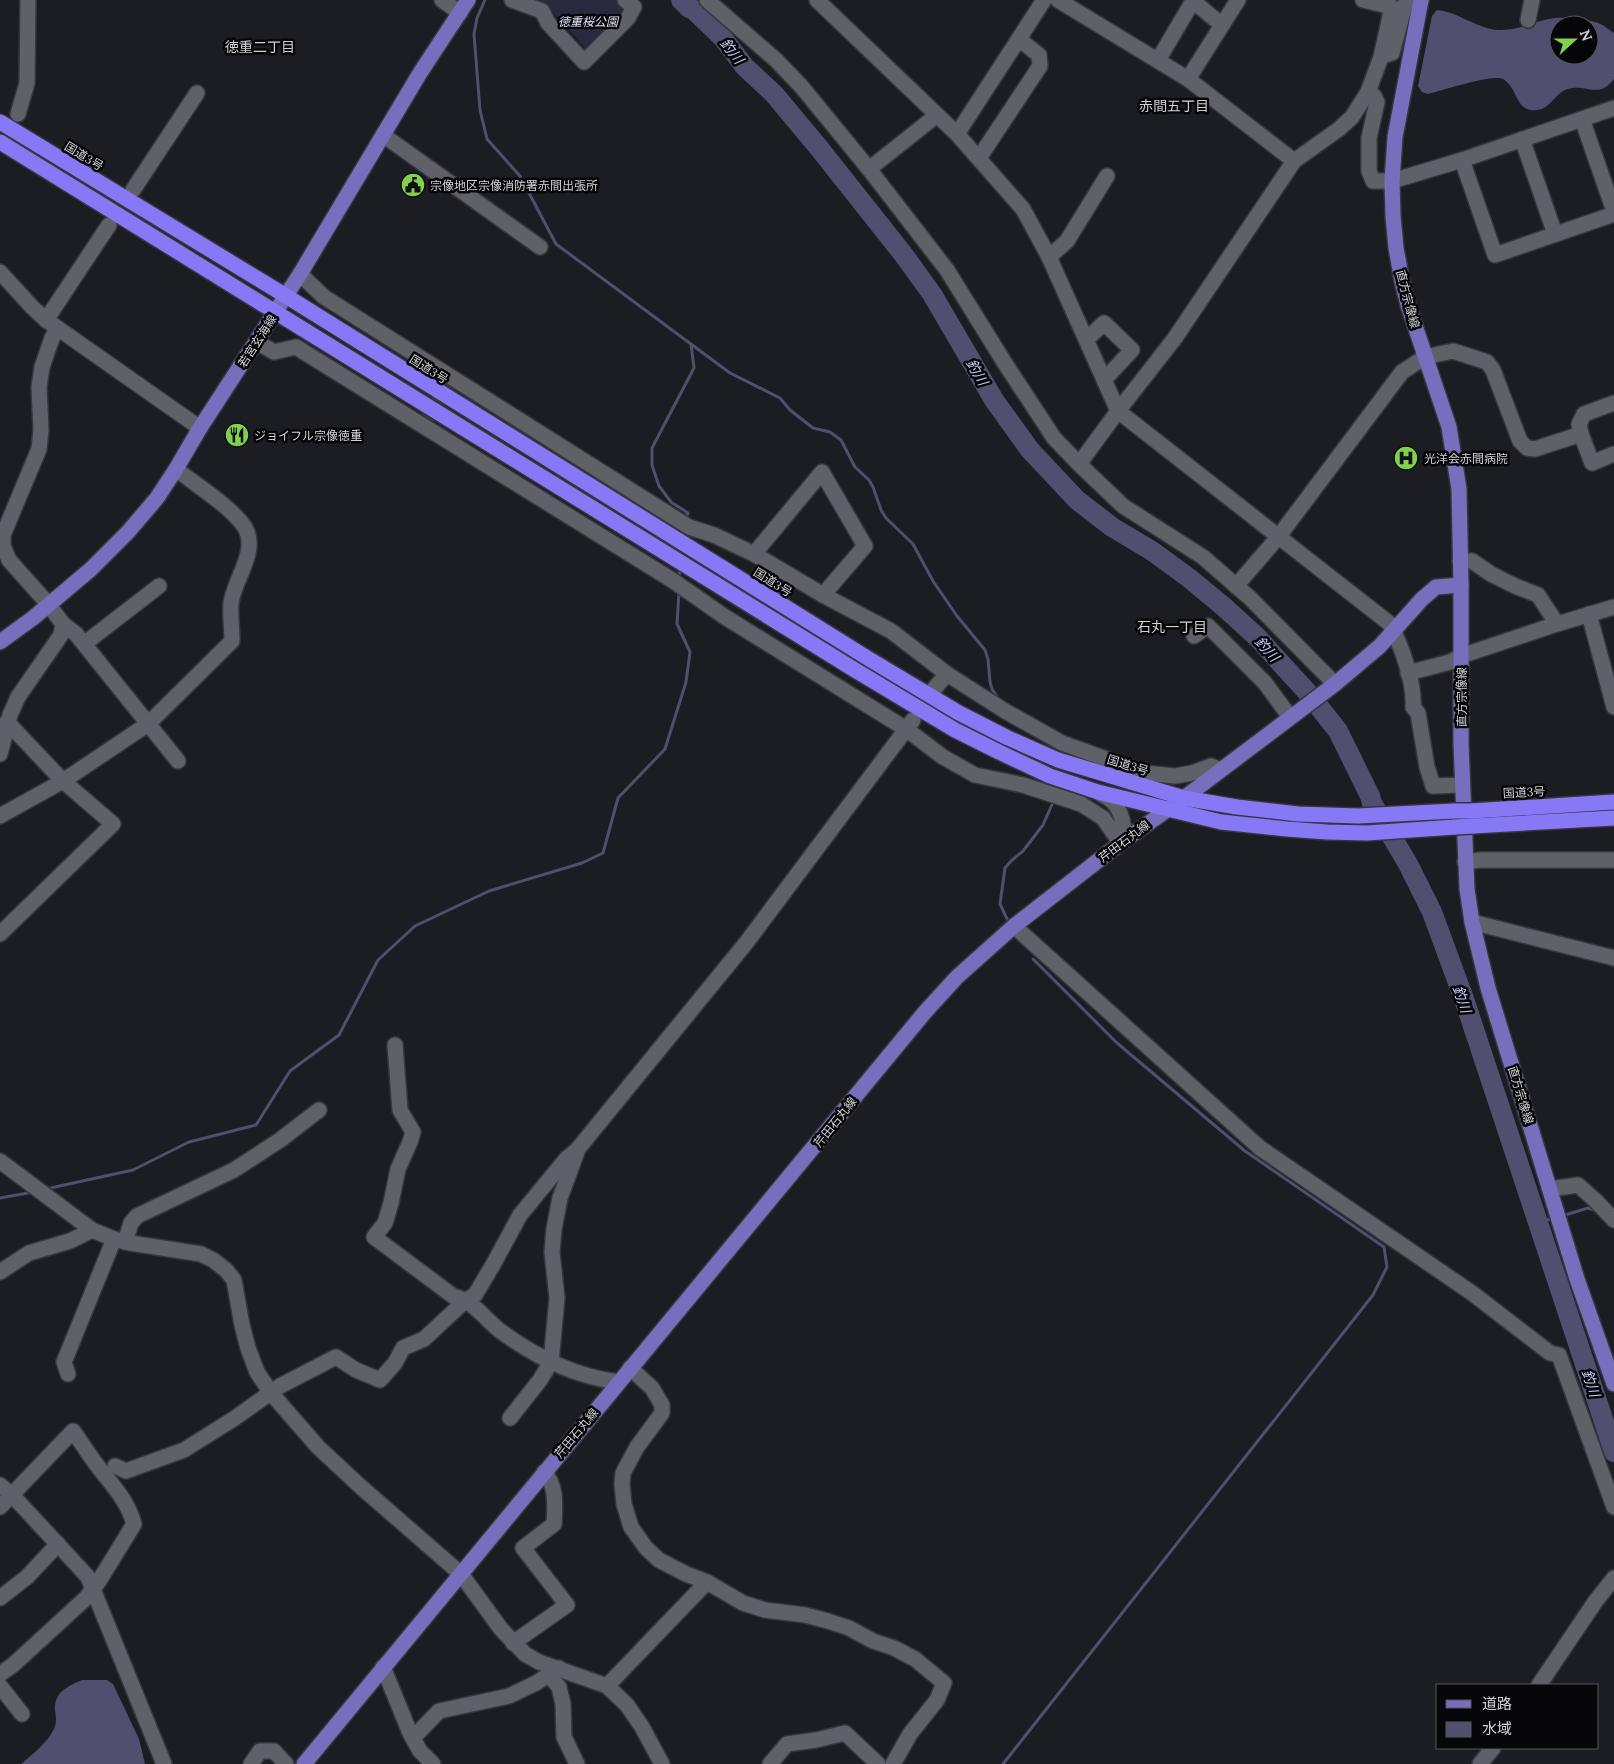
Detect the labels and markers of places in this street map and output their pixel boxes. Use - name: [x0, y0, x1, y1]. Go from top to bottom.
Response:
- public building icon: 宗像地区宗像消防署赤間出張所: [400, 172, 426, 198]
- place label: 宗像地区宗像消防署赤間出張所: [430, 178, 598, 193]
- restaurant icon: ジョイフル宗像徳重: [224, 422, 250, 448]
- place label: ジョイフル宗像徳重: [254, 428, 362, 443]
- hospital icon: 光洋会赤間病院: [1393, 445, 1419, 471]
- place label: 光洋会赤間病院: [1424, 451, 1508, 466]

